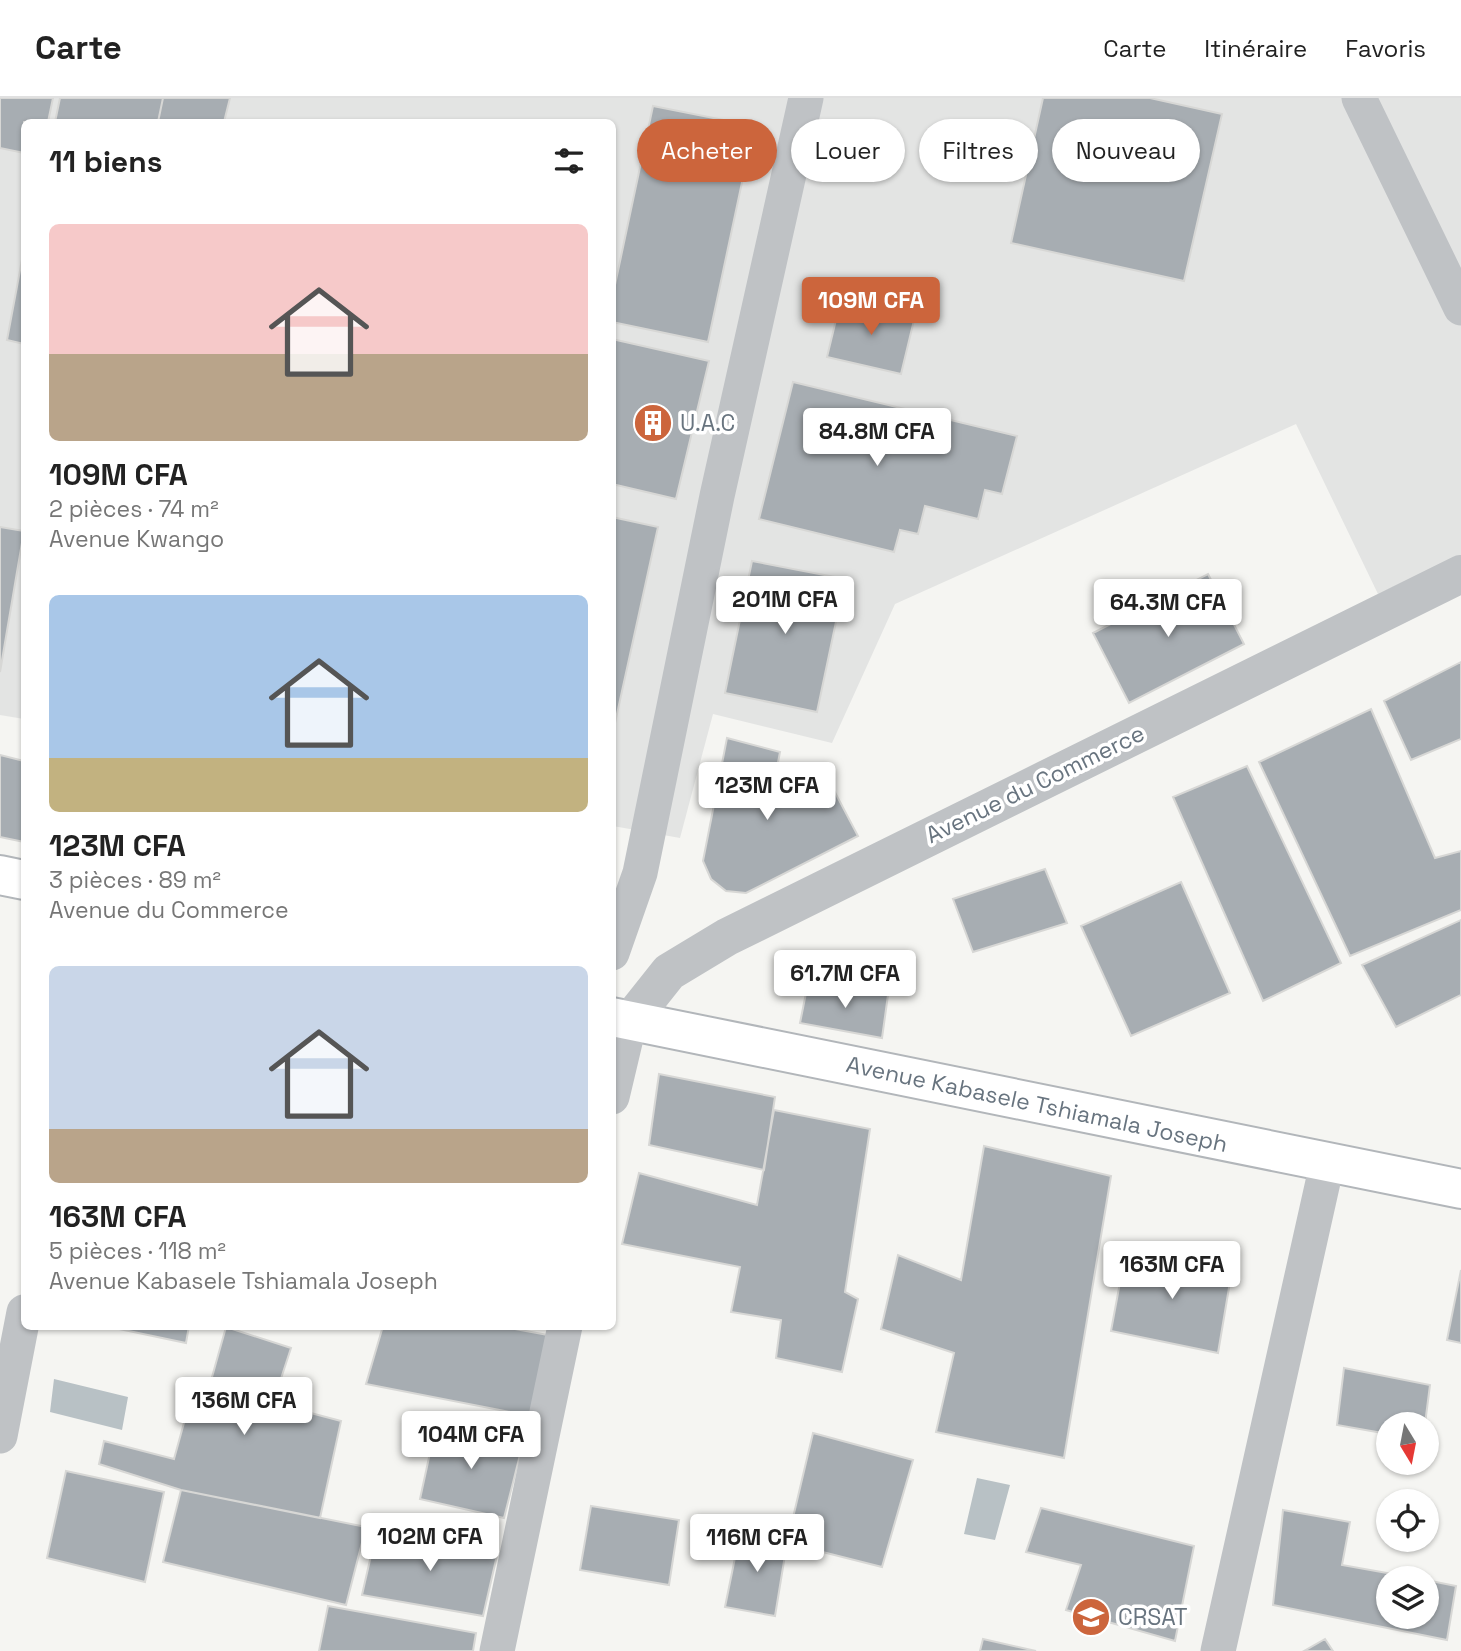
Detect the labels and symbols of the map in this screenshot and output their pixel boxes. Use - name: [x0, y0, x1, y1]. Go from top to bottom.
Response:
- pin: 109M CFA: [799, 278, 943, 337]
- building icon: U.A.C: [632, 402, 674, 444]
- place label: U.A.C: [680, 408, 735, 438]
- pin: 84.8M CFA: [797, 408, 957, 468]
- pin: 201M CFA: [713, 576, 857, 636]
- pin: 64.3M CFA: [1088, 580, 1248, 639]
- street label: Avenue du Commerce: [921, 718, 1149, 850]
- pin: 123M CFA: [695, 762, 839, 822]
- pin: 61.7M CFA: [765, 950, 925, 1010]
- street label: Avenue Kabasele Tshiamala Joseph: [844, 1049, 1230, 1159]
- pin: 163M CFA: [1100, 1242, 1244, 1301]
- pin: 136M CFA: [172, 1378, 316, 1437]
- pin: 104M CFA: [399, 1412, 543, 1471]
- north arrow: [1376, 1412, 1438, 1475]
- pin: 102M CFA: [358, 1514, 502, 1573]
- pin: 116M CFA: [685, 1514, 829, 1574]
- school or university icon: CRSAT: [1070, 1596, 1112, 1638]
- place label: CRSAT: [1118, 1602, 1188, 1632]

